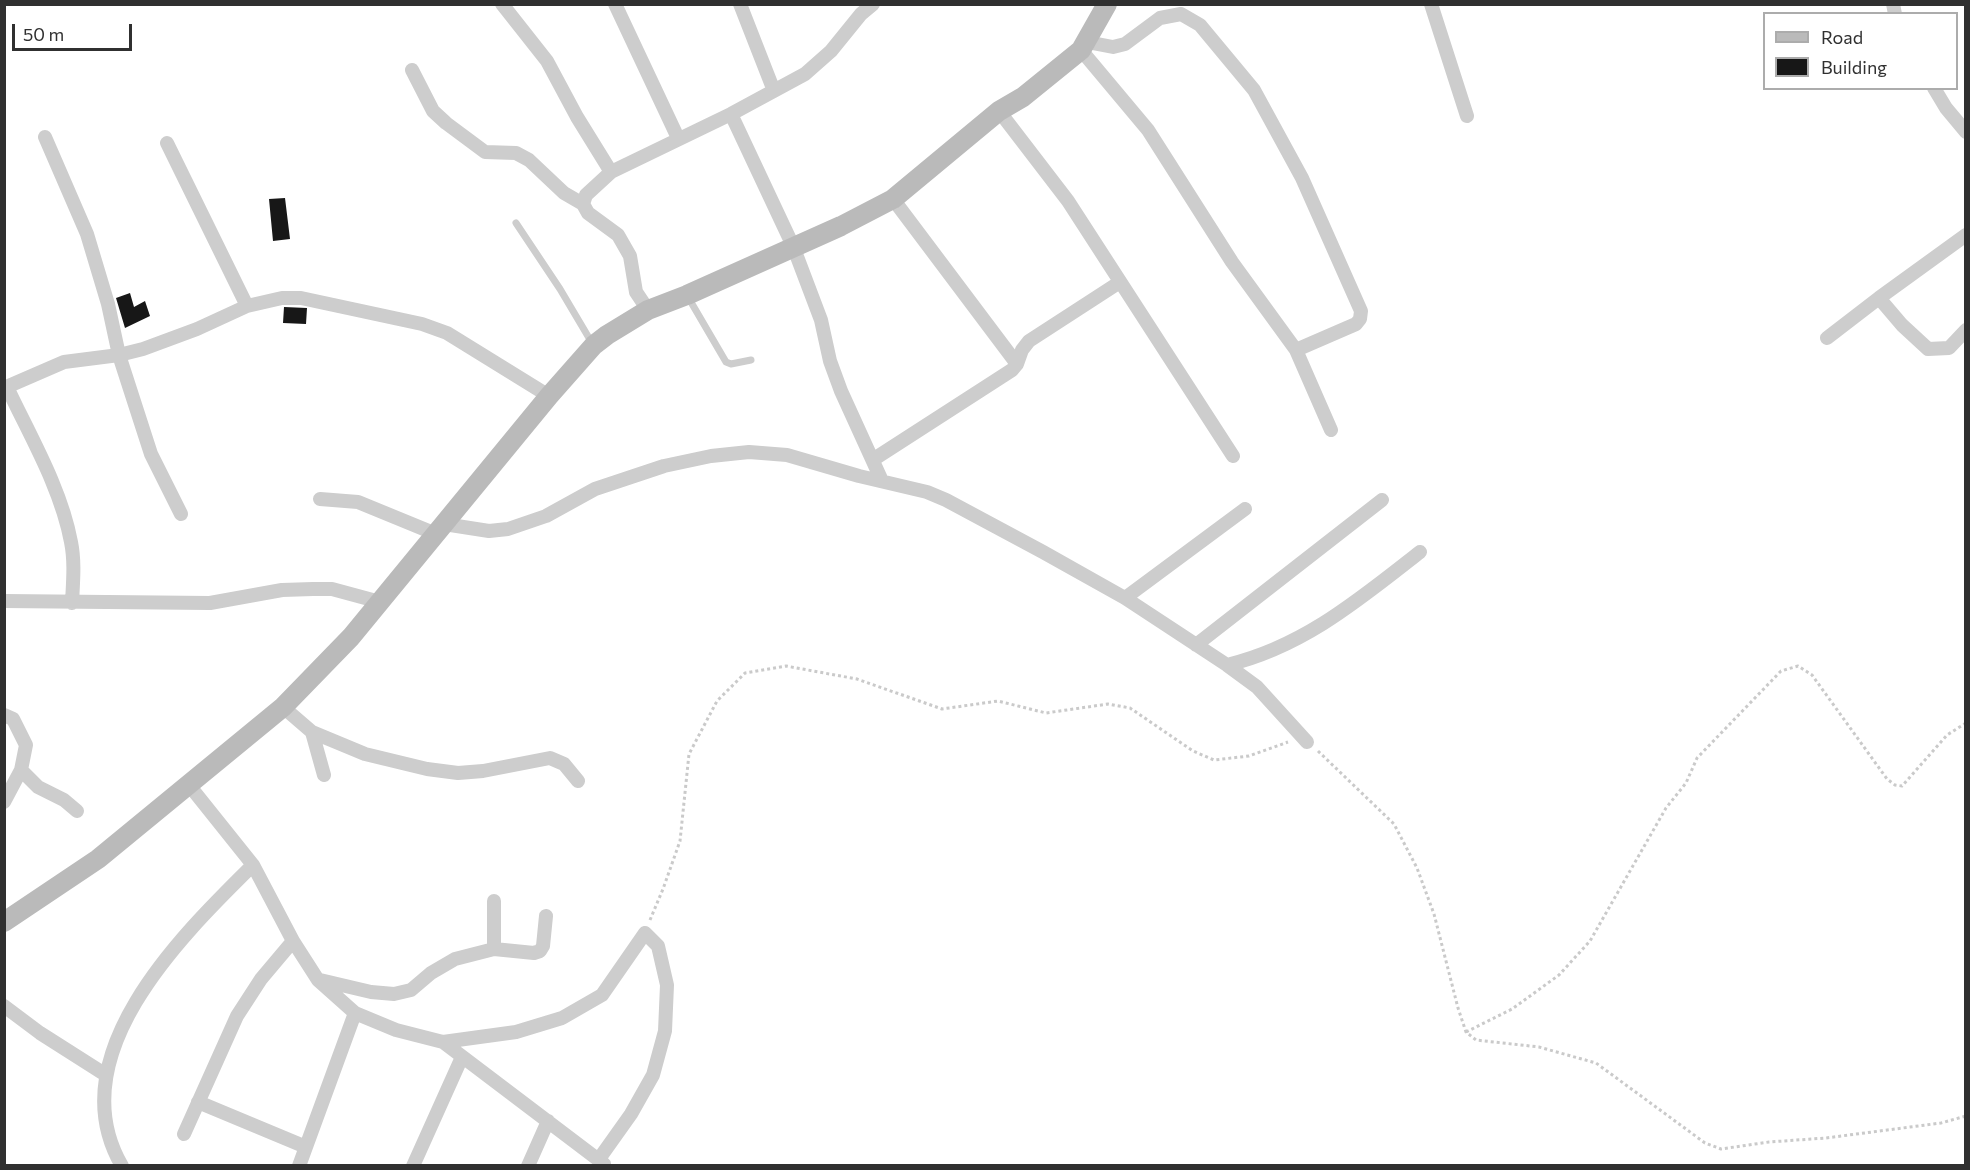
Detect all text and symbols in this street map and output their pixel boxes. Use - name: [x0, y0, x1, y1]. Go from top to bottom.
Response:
- scale bar: [15, 12, 135, 50]
- legend: [1763, 12, 1958, 90]
- text: 50 m: [23, 23, 64, 45]
- text: Road: [1821, 26, 1863, 48]
- text: Building: [1821, 56, 1887, 78]

